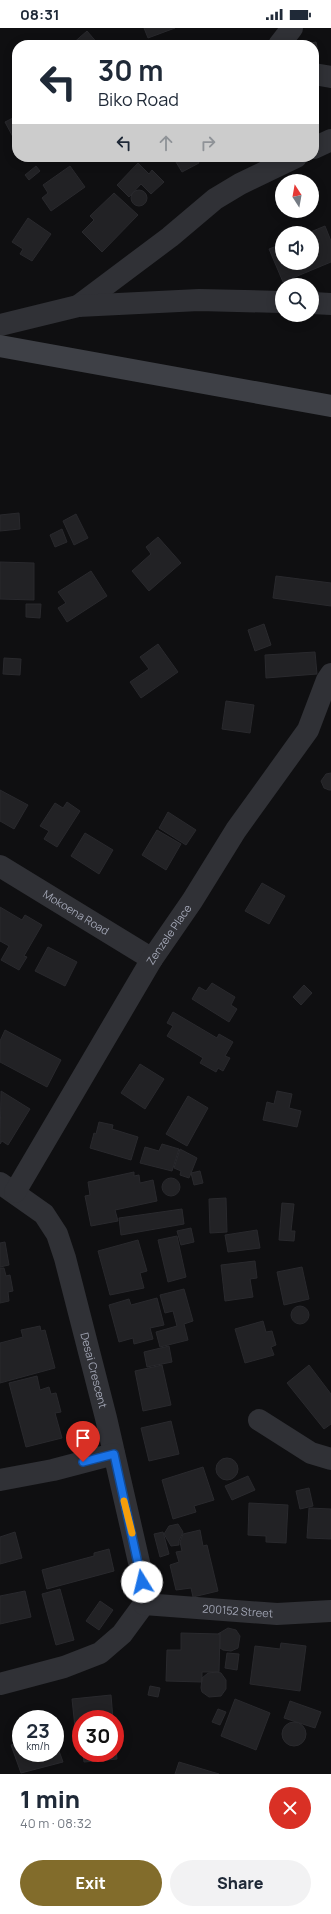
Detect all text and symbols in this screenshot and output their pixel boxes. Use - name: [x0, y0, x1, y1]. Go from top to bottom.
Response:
- text: 08:31: [20, 4, 60, 25]
- text: 30 m: [98, 51, 163, 89]
- icon: left: [32, 56, 84, 108]
- text: Biko Road: [98, 87, 179, 111]
- icon: left: [113, 132, 135, 154]
- icon: ahead: [155, 132, 177, 154]
- icon: right: [197, 132, 219, 154]
- north arrow: [275, 174, 319, 218]
- map controls: [275, 174, 319, 322]
- button: sound: [275, 226, 319, 270]
- button: search: [275, 278, 319, 322]
- street label: Mokoena Road: [40, 886, 112, 938]
- street label: Zenzele Place: [142, 901, 195, 967]
- street label: Desai Crescent: [77, 1331, 111, 1410]
- pin: [66, 1421, 100, 1462]
- icon: arrive: [72, 1427, 94, 1449]
- position arrow: [121, 1561, 163, 1603]
- street label: 200152 Street: [202, 1600, 274, 1621]
- speed limit sign: 30: [72, 1710, 124, 1762]
- text: 23: [26, 1717, 50, 1744]
- text: km/h: [26, 1739, 50, 1753]
- text: 1 min: [20, 1782, 80, 1815]
- button: close: [269, 1787, 311, 1829]
- text: 40 m · 08:32: [20, 1814, 91, 1832]
- button: Exit: [20, 1860, 162, 1906]
- button: Share: [170, 1860, 311, 1906]

